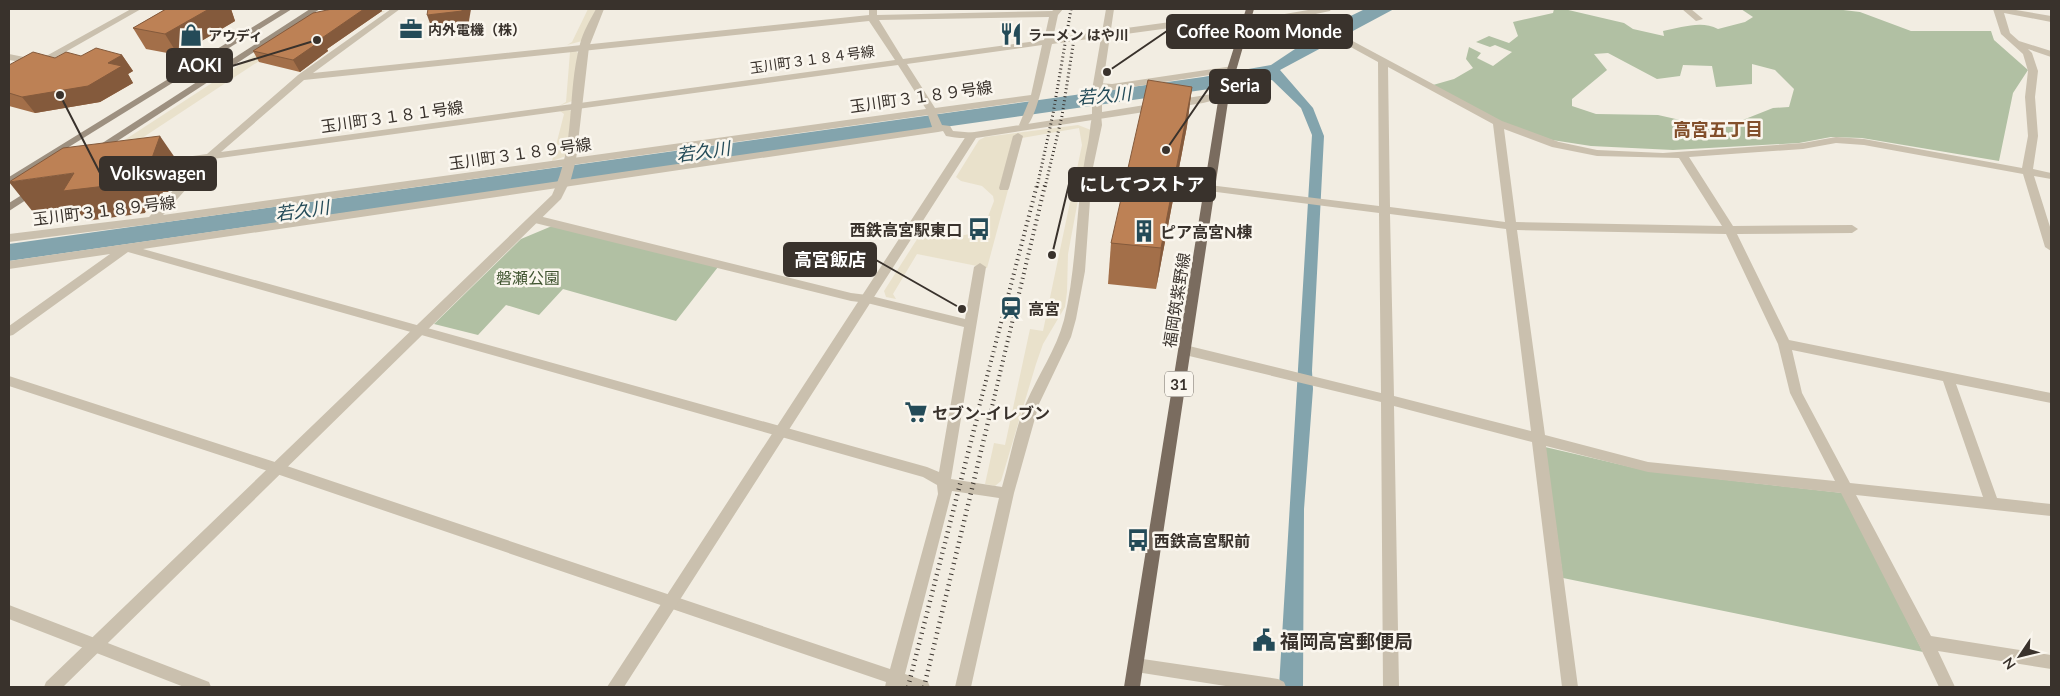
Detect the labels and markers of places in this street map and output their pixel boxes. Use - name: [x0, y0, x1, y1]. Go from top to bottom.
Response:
- callout: Coffee Room Monde: [1167, 15, 1352, 48]
- office icon: 内外電機（株）: [398, 16, 424, 42]
- place label: 内外電機（株）: [428, 21, 526, 38]
- restaurant icon: ラーメン はや川: [998, 21, 1024, 47]
- shop icon: アウディ: [178, 22, 204, 48]
- place label: ラーメン はや川: [1028, 26, 1129, 43]
- place label: アウディ: [208, 27, 263, 44]
- callout: AOKI: [167, 49, 232, 82]
- callout: Seria: [1210, 70, 1270, 103]
- callout: Volkswagen: [100, 157, 216, 190]
- callout: にしてつストア: [1069, 168, 1215, 201]
- bus stop icon: 西鉄高宮駅東口: [966, 216, 992, 242]
- building icon: ピア高宮N棟: [1131, 218, 1157, 244]
- place label: 西鉄高宮駅東口: [850, 220, 962, 239]
- place label: ピア高宮N棟: [1160, 222, 1252, 241]
- callout: 高宮飯店: [784, 243, 876, 276]
- station icon: 高宮: [998, 295, 1024, 321]
- place label: 高宮: [1028, 299, 1060, 318]
- supermarket icon: セブン-イレブン: [903, 399, 929, 425]
- place label: セブン-イレブン: [932, 403, 1050, 422]
- bus stop icon: 西鉄高宮駅前: [1125, 527, 1151, 553]
- place label: 西鉄高宮駅前: [1154, 531, 1250, 550]
- public building icon: 福岡高宮郵便局: [1251, 627, 1277, 653]
- place label: 福岡高宮郵便局: [1280, 629, 1413, 652]

